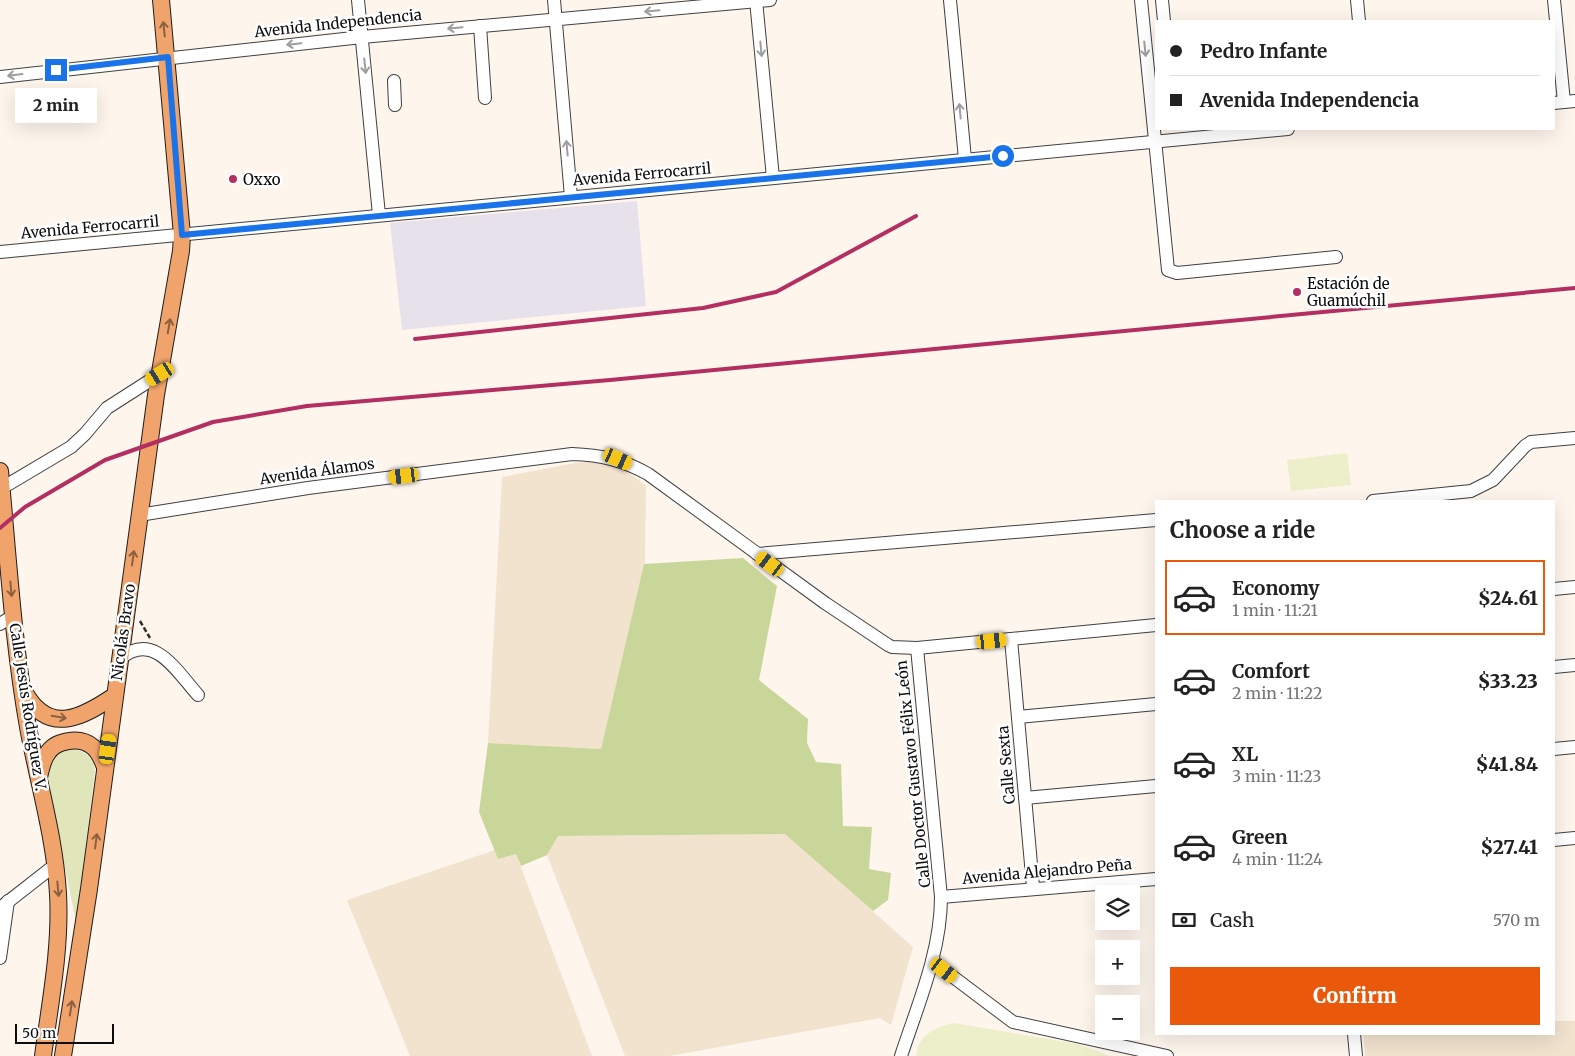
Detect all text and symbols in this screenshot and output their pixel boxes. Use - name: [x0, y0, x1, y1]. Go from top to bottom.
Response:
- street label: Avenida Independencia: [252, 5, 423, 41]
- one-way arrow: [644, 6, 660, 15]
- one-way arrow: [159, 21, 169, 37]
- one-way arrow: [448, 23, 464, 33]
- one-way arrow: [286, 39, 302, 49]
- text: Pedro Infante: [1200, 39, 1327, 63]
- one-way arrow: [756, 40, 765, 56]
- one-way arrow: [1141, 40, 1150, 56]
- one-way arrow: [360, 58, 370, 74]
- route end: [45, 59, 67, 81]
- one-way arrow: [7, 70, 23, 80]
- callout: 2 min: [15, 88, 97, 122]
- text: Avenida Independencia: [1200, 88, 1419, 112]
- text: 2 min: [33, 95, 79, 115]
- one-way arrow: [955, 103, 965, 119]
- one-way arrow: [562, 141, 572, 157]
- route start: [992, 145, 1014, 167]
- street label: Avenida Ferrocarril: [571, 158, 712, 190]
- place label: Oxxo: [243, 170, 281, 189]
- marker: Oxxo: [227, 173, 239, 185]
- street label: Avenida Ferrocarril: [19, 211, 160, 243]
- place label: Estación de Guamúchil: [1307, 274, 1390, 310]
- marker: Estación de Guamúchil: [1291, 286, 1303, 298]
- one-way arrow: [164, 319, 174, 335]
- car: [143, 360, 176, 388]
- car: [601, 446, 634, 472]
- street label: Avenida Álamos: [257, 453, 376, 489]
- car: [388, 467, 419, 485]
- text: Choose a ride: [1170, 516, 1315, 544]
- car: [753, 549, 786, 579]
- one-way arrow: [129, 551, 139, 567]
- icon: car: [1172, 575, 1217, 620]
- text: Economy: [1232, 576, 1320, 600]
- one-way arrow: [6, 581, 15, 597]
- street label: Nicolás Bravo: [107, 582, 139, 682]
- text: $24.61: [1478, 586, 1538, 610]
- text: 1 min · 11:21: [1232, 600, 1318, 620]
- street label: Calle Jesús Rodríguez V.: [5, 622, 51, 792]
- car: [976, 632, 1007, 650]
- icon: car: [1172, 658, 1217, 703]
- street label: Calle Doctor Gustavo Félix León: [892, 659, 934, 888]
- text: Comfort: [1232, 659, 1310, 683]
- text: $33.23: [1478, 669, 1538, 693]
- text: 2 min · 11:22: [1232, 683, 1322, 703]
- one-way arrow: [50, 713, 66, 723]
- street label: Calle Sexta: [993, 725, 1019, 805]
- car: [98, 733, 117, 765]
- icon: car: [1172, 741, 1217, 786]
- text: XL: [1232, 742, 1258, 766]
- text: $41.84: [1476, 752, 1538, 776]
- text: 3 min · 11:23: [1232, 766, 1321, 786]
- icon: car: [1172, 824, 1217, 869]
- text: Green: [1232, 825, 1288, 849]
- one-way arrow: [91, 833, 101, 849]
- text: $27.41: [1481, 835, 1538, 859]
- text: 4 min · 11:24: [1232, 849, 1323, 869]
- street label: Avenida Alejandro Peña: [961, 854, 1132, 888]
- one-way arrow: [53, 880, 62, 896]
- map controls: [1095, 885, 1140, 1040]
- button: layers: [1095, 885, 1140, 930]
- icon: cash: [1170, 906, 1198, 934]
- text: Cash: [1210, 908, 1254, 932]
- text: 570 m: [1493, 910, 1540, 930]
- button: +: [1095, 940, 1140, 985]
- car: [927, 955, 960, 985]
- button: Confirm: [1170, 967, 1540, 1025]
- button: −: [1095, 995, 1140, 1040]
- one-way arrow: [66, 1000, 76, 1016]
- scale bar: [15, 1021, 114, 1044]
- text: 50 m: [22, 1024, 56, 1042]

